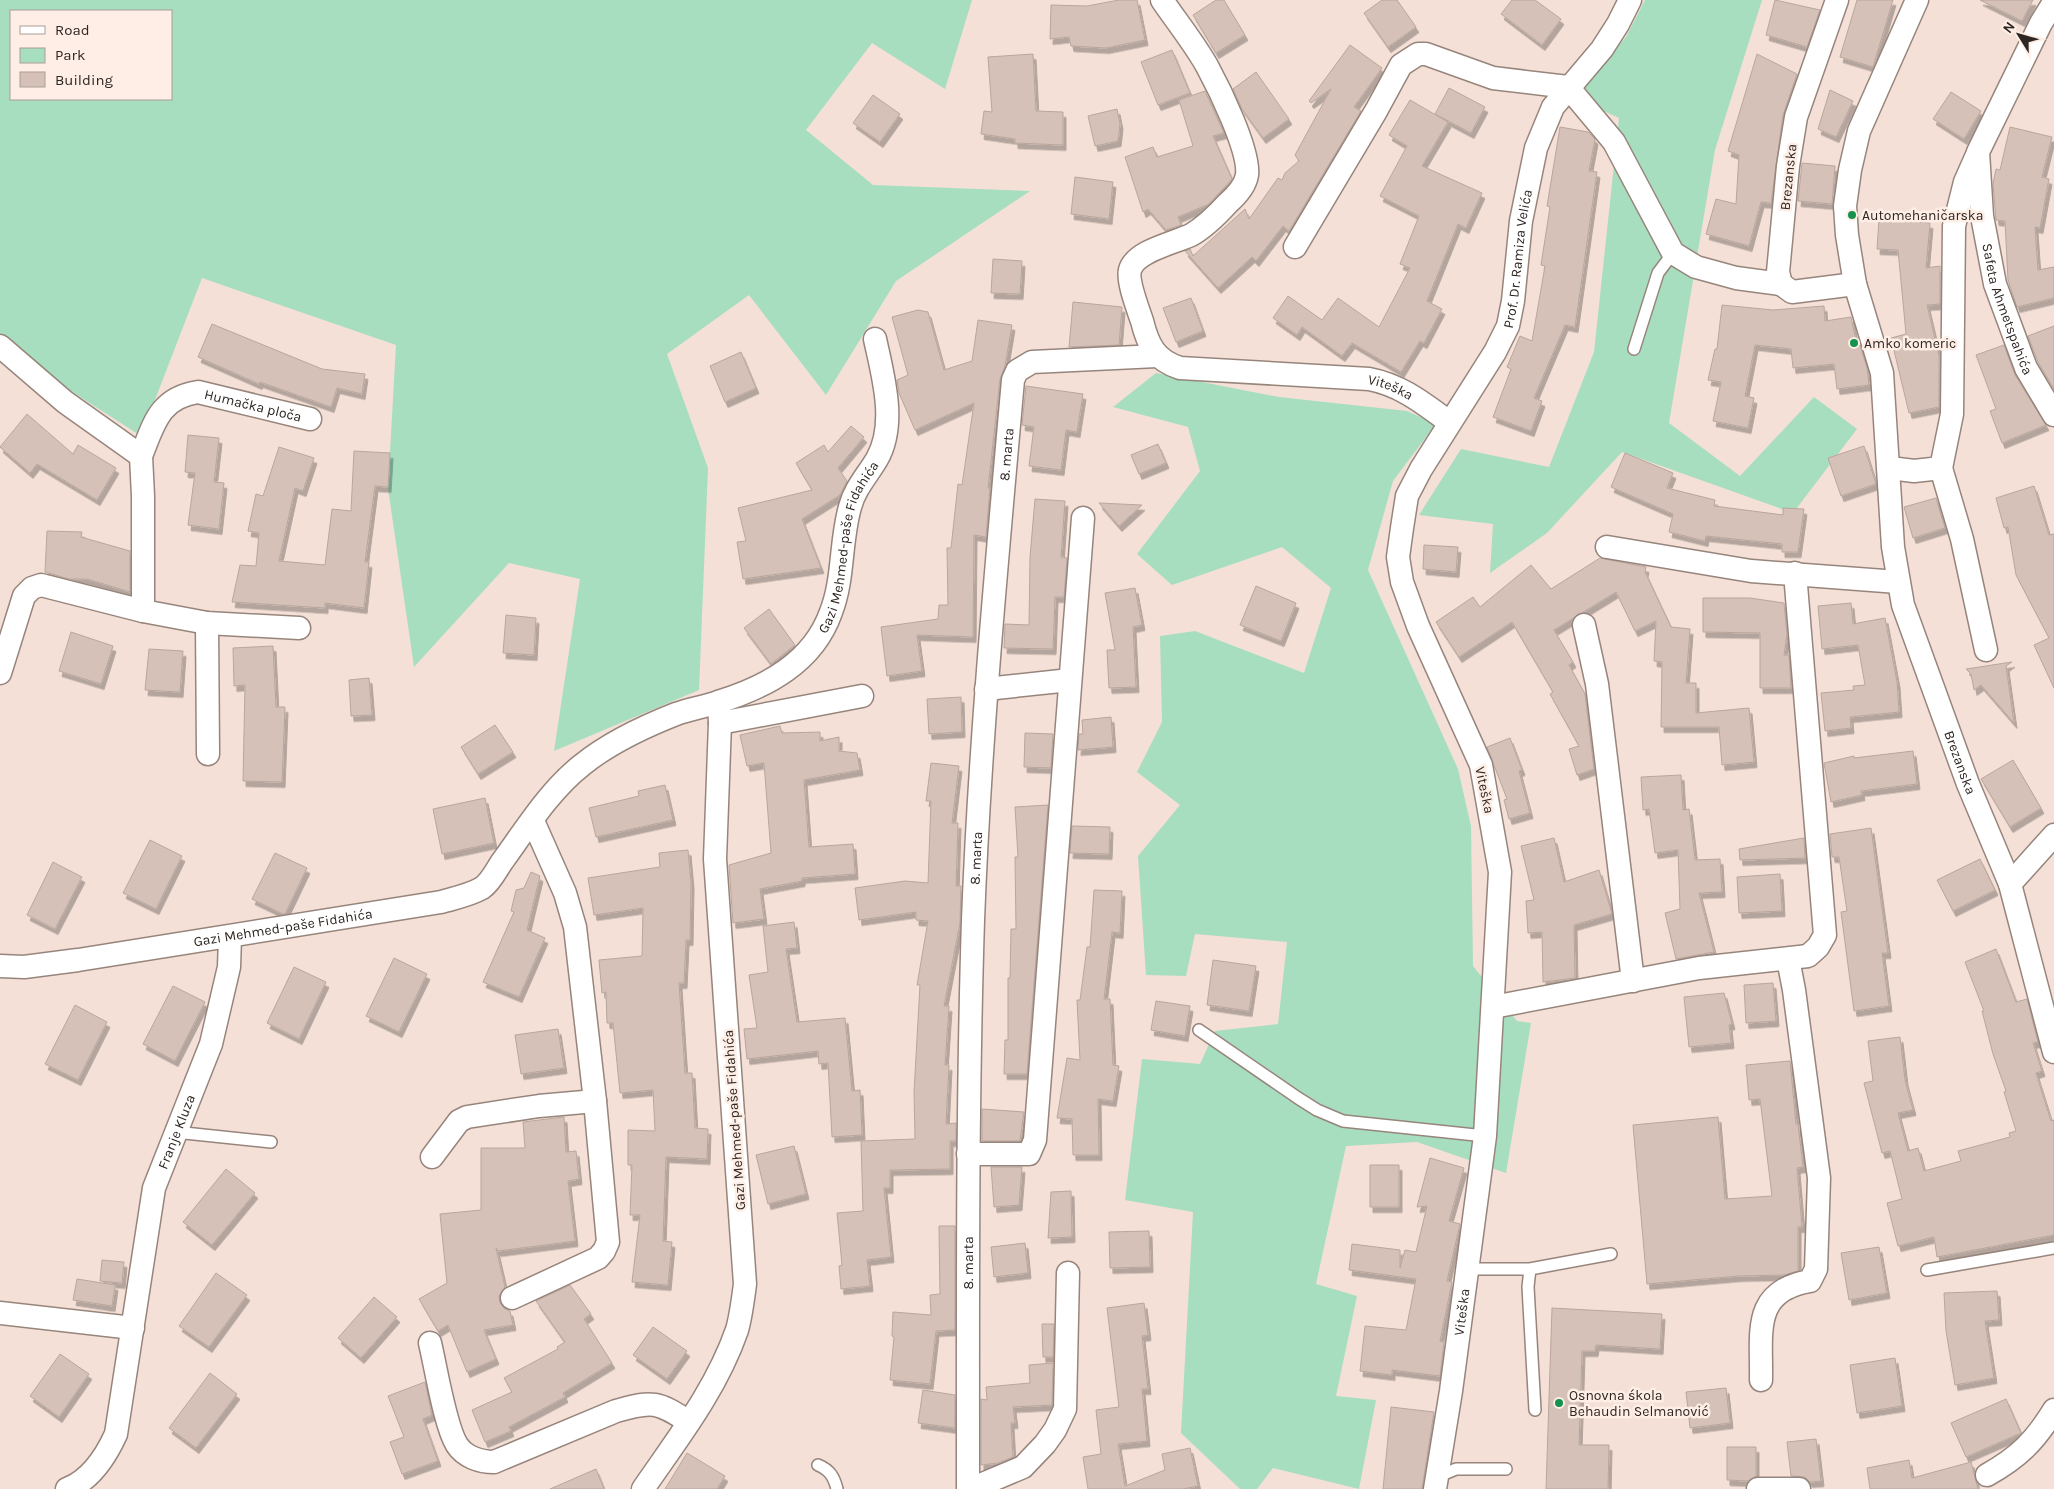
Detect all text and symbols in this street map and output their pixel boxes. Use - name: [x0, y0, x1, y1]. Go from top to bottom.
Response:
- legend: [10, 10, 172, 100]
- north arrow: [1994, 10, 2044, 60]
- text: N: [1999, 18, 2019, 37]
- text: Road: [55, 21, 90, 39]
- text: Park: [55, 46, 85, 64]
- text: Building: [55, 71, 113, 89]
- street label: Brezanska: [1777, 143, 1800, 211]
- street label: Prof. Dr. Ramiza Velića: [1500, 188, 1536, 330]
- place label: Automehaničarska: [1862, 207, 1983, 224]
- marker: Automehaničarska: [1846, 209, 1858, 221]
- street label: Safeta Ahmetspahića: [1978, 242, 2036, 378]
- place label: Amko komeric: [1864, 335, 1956, 352]
- marker: Amko komeric: [1848, 337, 1860, 349]
- street label: Viteška: [1366, 371, 1416, 404]
- street label: Humačka ploča: [202, 386, 303, 426]
- street label: 8. marta: [996, 427, 1018, 482]
- street label: Gazi Mehmed-paše Fidahića: [815, 458, 883, 637]
- street label: Brezanska: [1940, 728, 1979, 797]
- street label: Viteška: [1471, 765, 1498, 815]
- street label: 8. marta: [966, 831, 986, 885]
- street label: Gazi Mehmed-paše Fidahića: [192, 905, 374, 950]
- street label: Gazi Mehmed-paše Fidahića: [720, 1029, 749, 1211]
- street label: Franje Kluza: [154, 1092, 199, 1172]
- street label: 8. marta: [960, 1236, 977, 1290]
- street label: Viteška: [1450, 1287, 1474, 1337]
- place label: Osnovna śkola Behaudin Selmanović: [1569, 1387, 1709, 1420]
- marker: Osnovna śkola Behaudin Selmanović: [1553, 1397, 1565, 1409]

